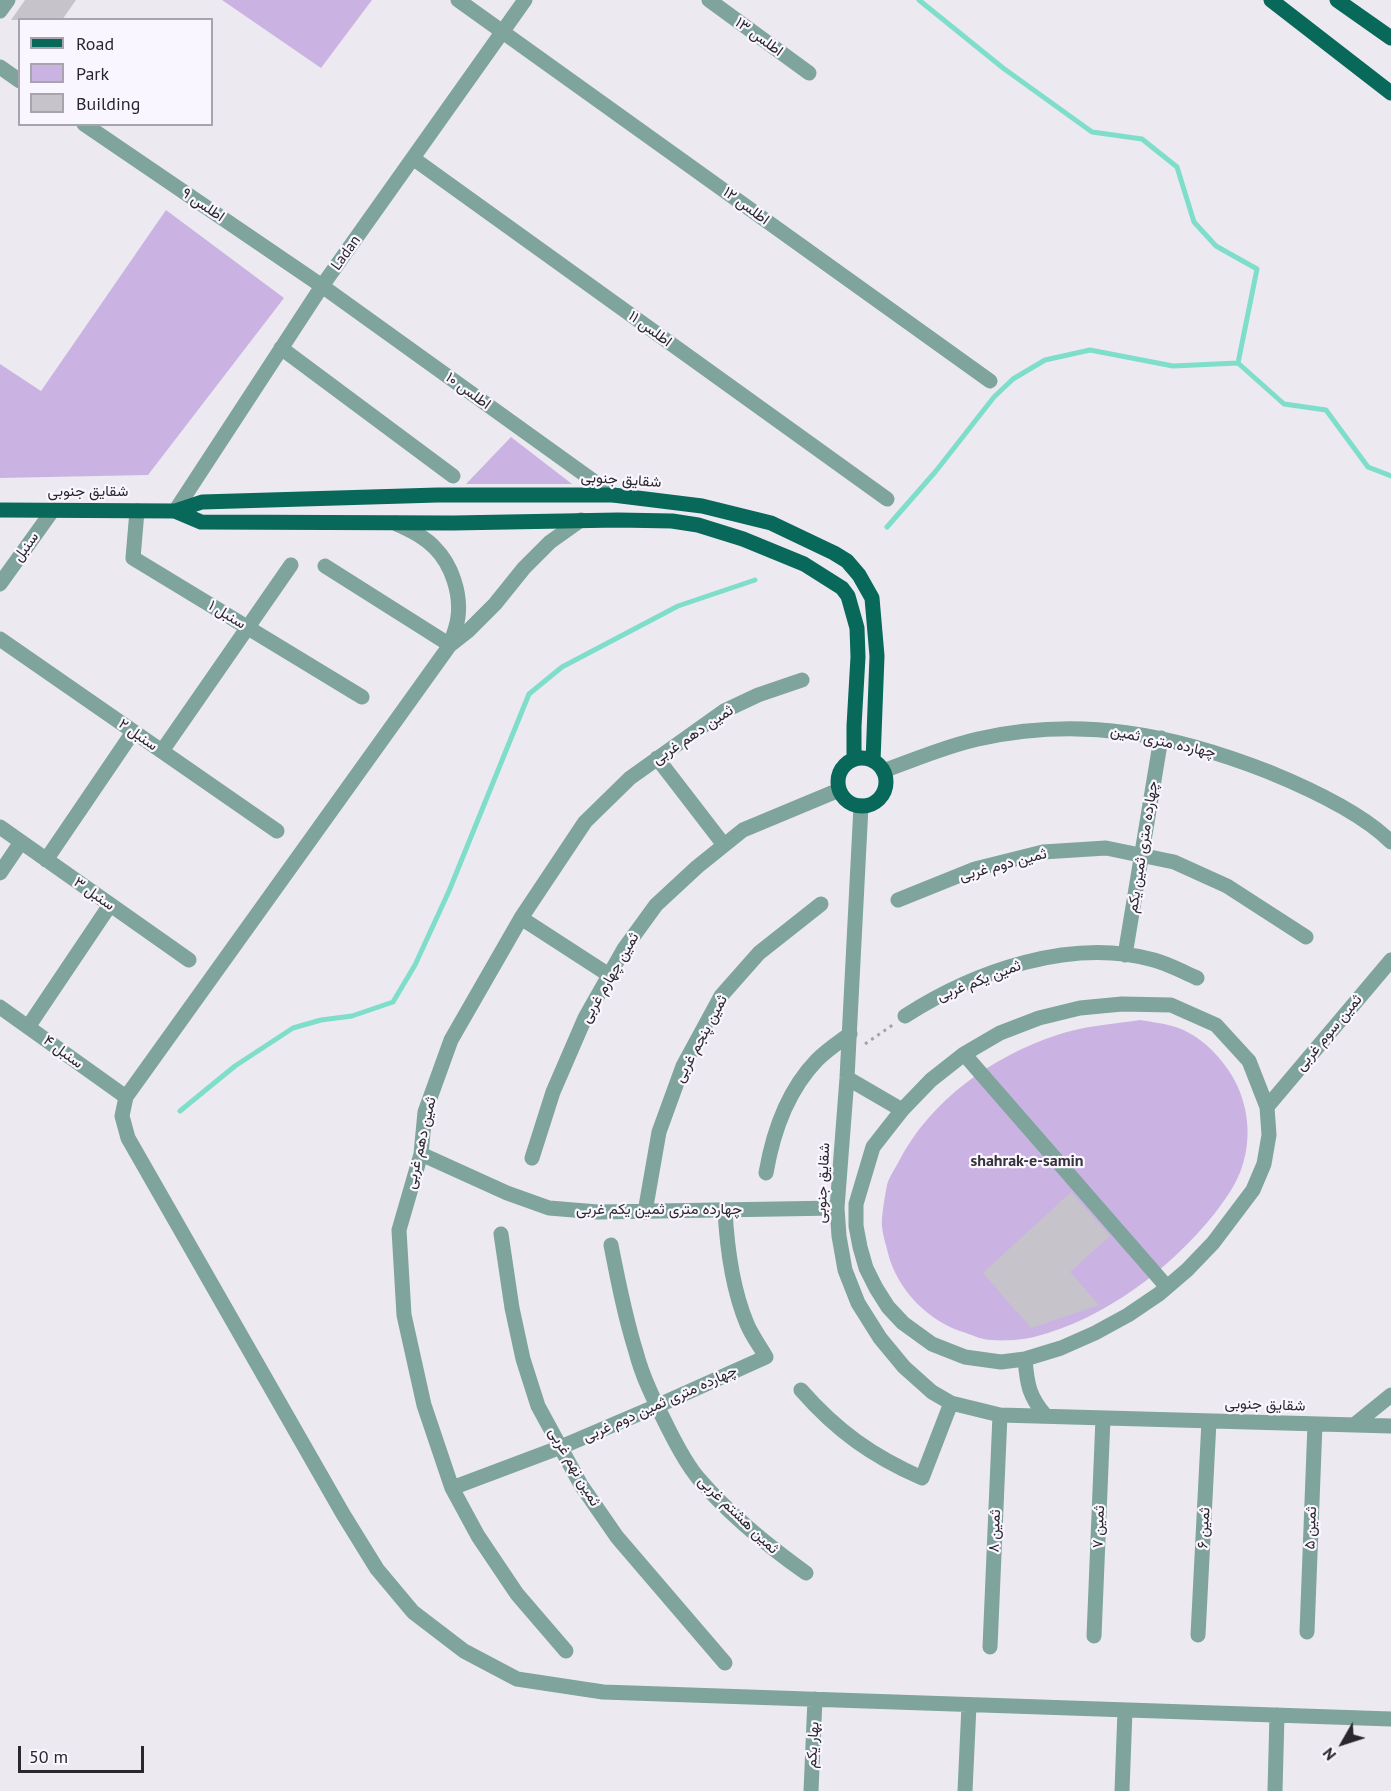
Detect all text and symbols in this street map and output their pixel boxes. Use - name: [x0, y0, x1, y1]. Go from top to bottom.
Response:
- street label: اطلس ۱۳: [732, 14, 786, 60]
- legend: [18, 18, 213, 126]
- text: Road: [76, 32, 114, 55]
- text: Park: [76, 62, 109, 85]
- text: Building: [76, 92, 140, 115]
- street label: اطلس ۱۲: [719, 183, 773, 229]
- street label: اطلس ۹: [178, 184, 228, 226]
- street label: Ladan: [327, 232, 365, 274]
- street label: اطلس ۱۱: [625, 307, 675, 351]
- street label: اطلس ۱۰: [442, 369, 494, 413]
- street label: شقایق جنوبی: [580, 468, 662, 492]
- street label: شقایق جنوبی: [48, 483, 128, 501]
- street label: سنبل: [9, 529, 43, 565]
- street label: سنبل ۱: [205, 597, 249, 633]
- street label: ثمین دهم غربی: [649, 701, 737, 769]
- street label: سنبل ۲: [115, 715, 161, 755]
- street label: چهارده متری ثمین: [1109, 722, 1217, 762]
- street label: چهارده متری ثمین یکم: [1124, 780, 1162, 914]
- street label: ثمین دوم غربی: [957, 845, 1049, 885]
- street label: سنبل ۳: [70, 873, 118, 915]
- street label: ثمین چهارم غربی: [577, 930, 643, 1026]
- street label: ثمین یکم غربی: [934, 957, 1024, 1005]
- street label: ثمین سوم غربی: [1292, 991, 1366, 1075]
- street label: ثمین پنجم غربی: [670, 992, 732, 1086]
- street label: سنبل ۴: [40, 1032, 86, 1072]
- street label: ثمین دهم غربی: [402, 1095, 440, 1191]
- street label: شقایق جنوبی: [812, 1142, 834, 1224]
- district label: shahrak-e-samin: [970, 1151, 1084, 1171]
- street label: چهارده متری ثمین یکم غربی: [576, 1201, 742, 1219]
- street label: چهارده متری ثمین دوم غربی: [580, 1362, 740, 1446]
- street label: شقایق جنوبی: [1224, 1395, 1306, 1415]
- street label: ثمین نهم غربی: [544, 1424, 604, 1510]
- street label: ثمین هشتم غربی: [694, 1472, 782, 1558]
- street label: ثمین ۷: [1089, 1505, 1109, 1549]
- street label: ثمین ۵: [1301, 1506, 1321, 1550]
- street label: ثمین ۶: [1194, 1507, 1214, 1549]
- street label: ثمین ۸: [985, 1509, 1005, 1553]
- north arrow: [1313, 1713, 1373, 1773]
- street label: بهار یکم: [803, 1721, 823, 1769]
- scale bar: [21, 1734, 147, 1772]
- text: N: [1318, 1744, 1340, 1765]
- text: 50 m: [29, 1745, 68, 1768]

